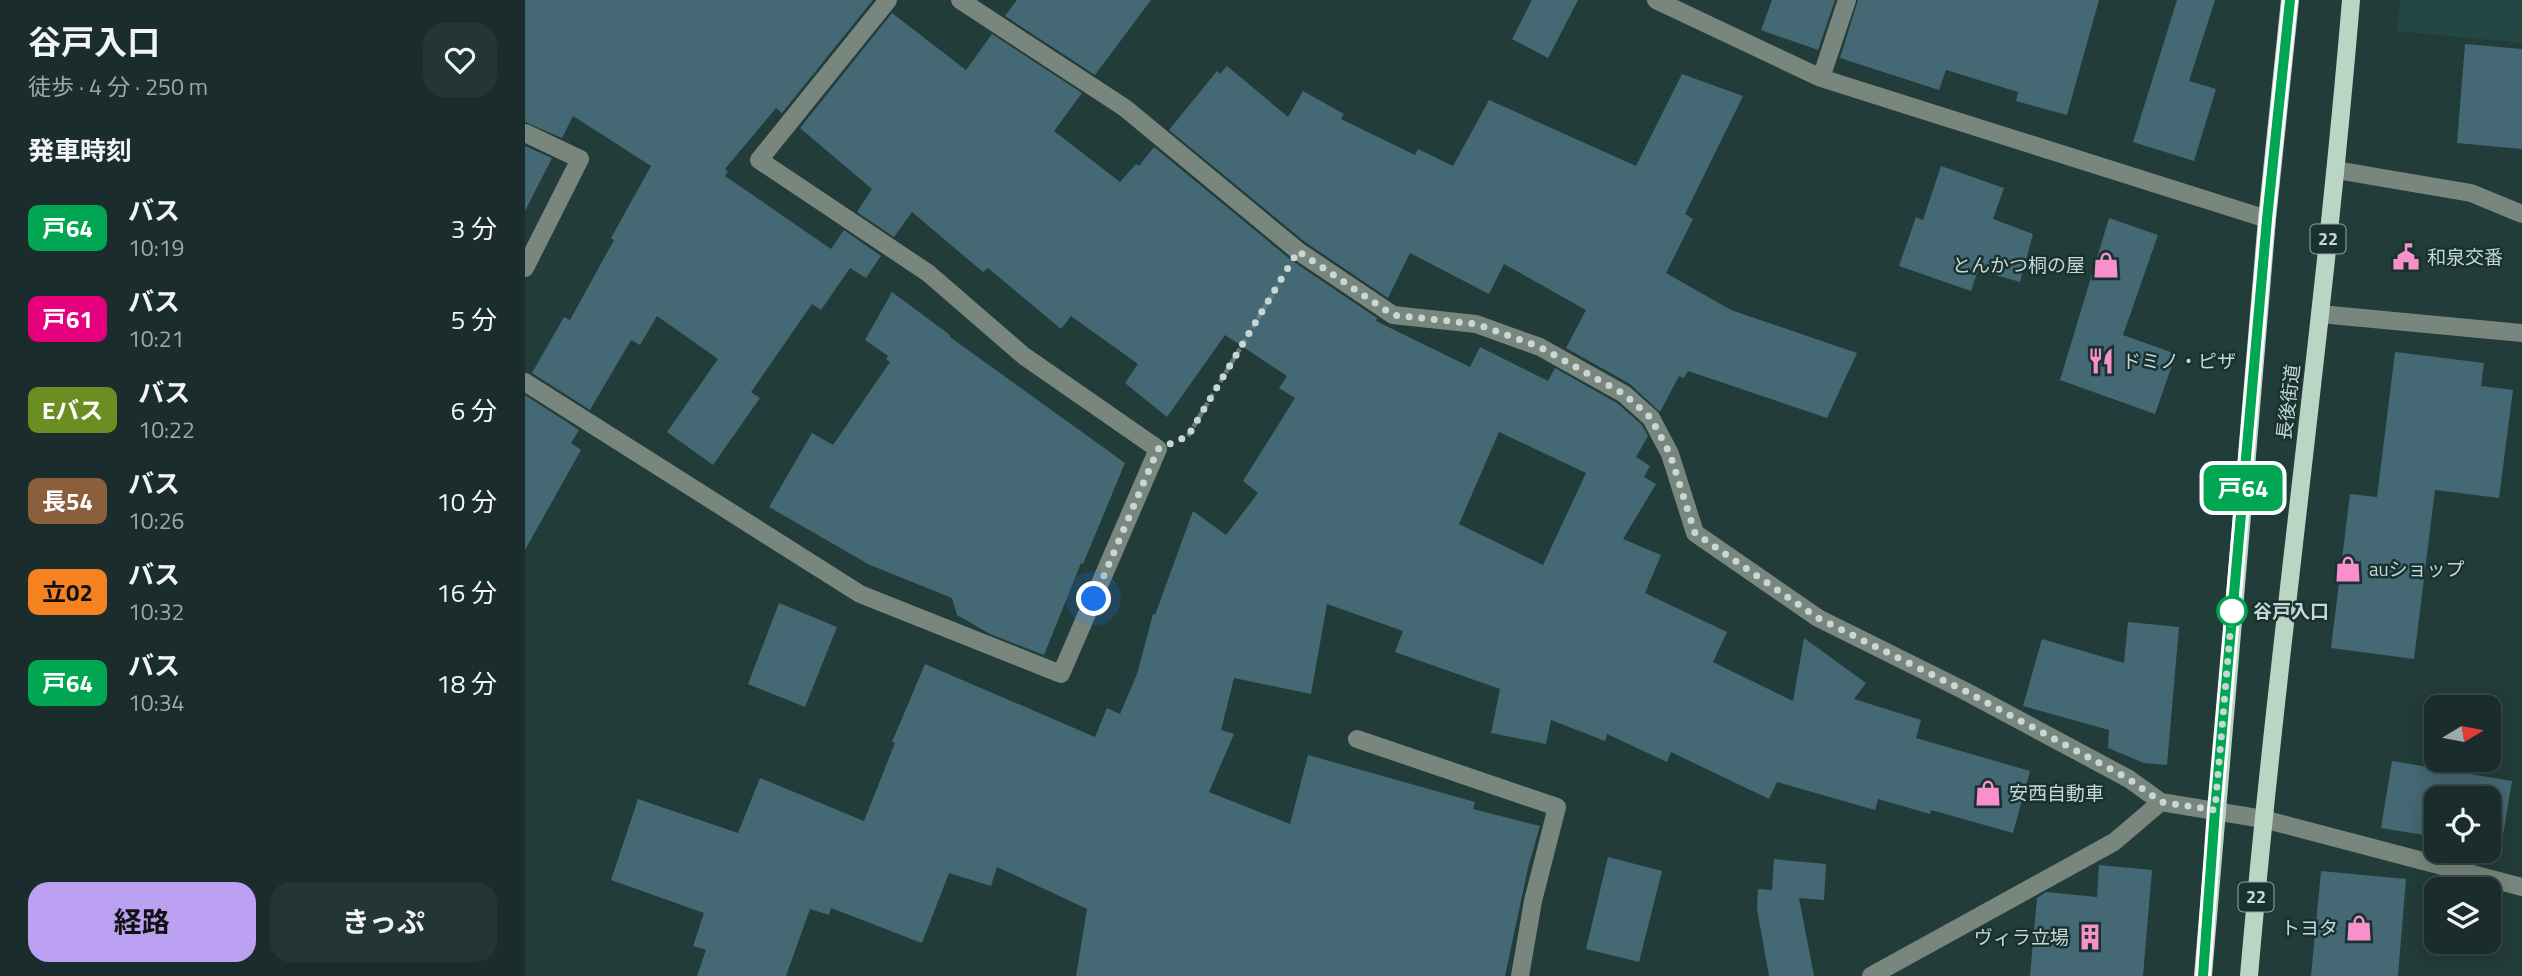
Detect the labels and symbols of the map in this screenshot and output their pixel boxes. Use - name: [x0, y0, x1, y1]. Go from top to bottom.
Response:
- road number: 22: [2311, 225, 2345, 254]
- public building icon: 和泉交番: [2391, 242, 2421, 272]
- place label: 和泉交番: [2427, 242, 2503, 271]
- place label: とんかつ桐の屋: [1952, 250, 2085, 279]
- shop icon: とんかつ桐の屋: [2091, 250, 2121, 280]
- restaurant icon: ドミノ・ピザ: [2086, 346, 2116, 376]
- place label: ドミノ・ピザ: [2122, 346, 2236, 375]
- street label: 長後街道: [2268, 362, 2307, 441]
- line badge: 戸64: [2203, 465, 2283, 511]
- shop icon: auショップ: [2333, 554, 2363, 584]
- place label: auショップ: [2369, 554, 2465, 583]
- your location: [1076, 581, 1111, 616]
- marker: 谷戸入口: [2217, 596, 2247, 626]
- place label: 谷戸入口: [2253, 596, 2329, 625]
- north arrow: [2424, 695, 2501, 772]
- shop icon: 安西自動車: [1973, 778, 2003, 808]
- place label: 安西自動車: [2009, 778, 2104, 807]
- road number: 22: [2239, 882, 2273, 912]
- place label: トヨタ: [2281, 913, 2338, 942]
- shop icon: トヨタ: [2344, 913, 2374, 943]
- place label: ヴィラ立場: [1974, 922, 2069, 951]
- building icon: ヴィラ立場: [2075, 922, 2105, 952]

